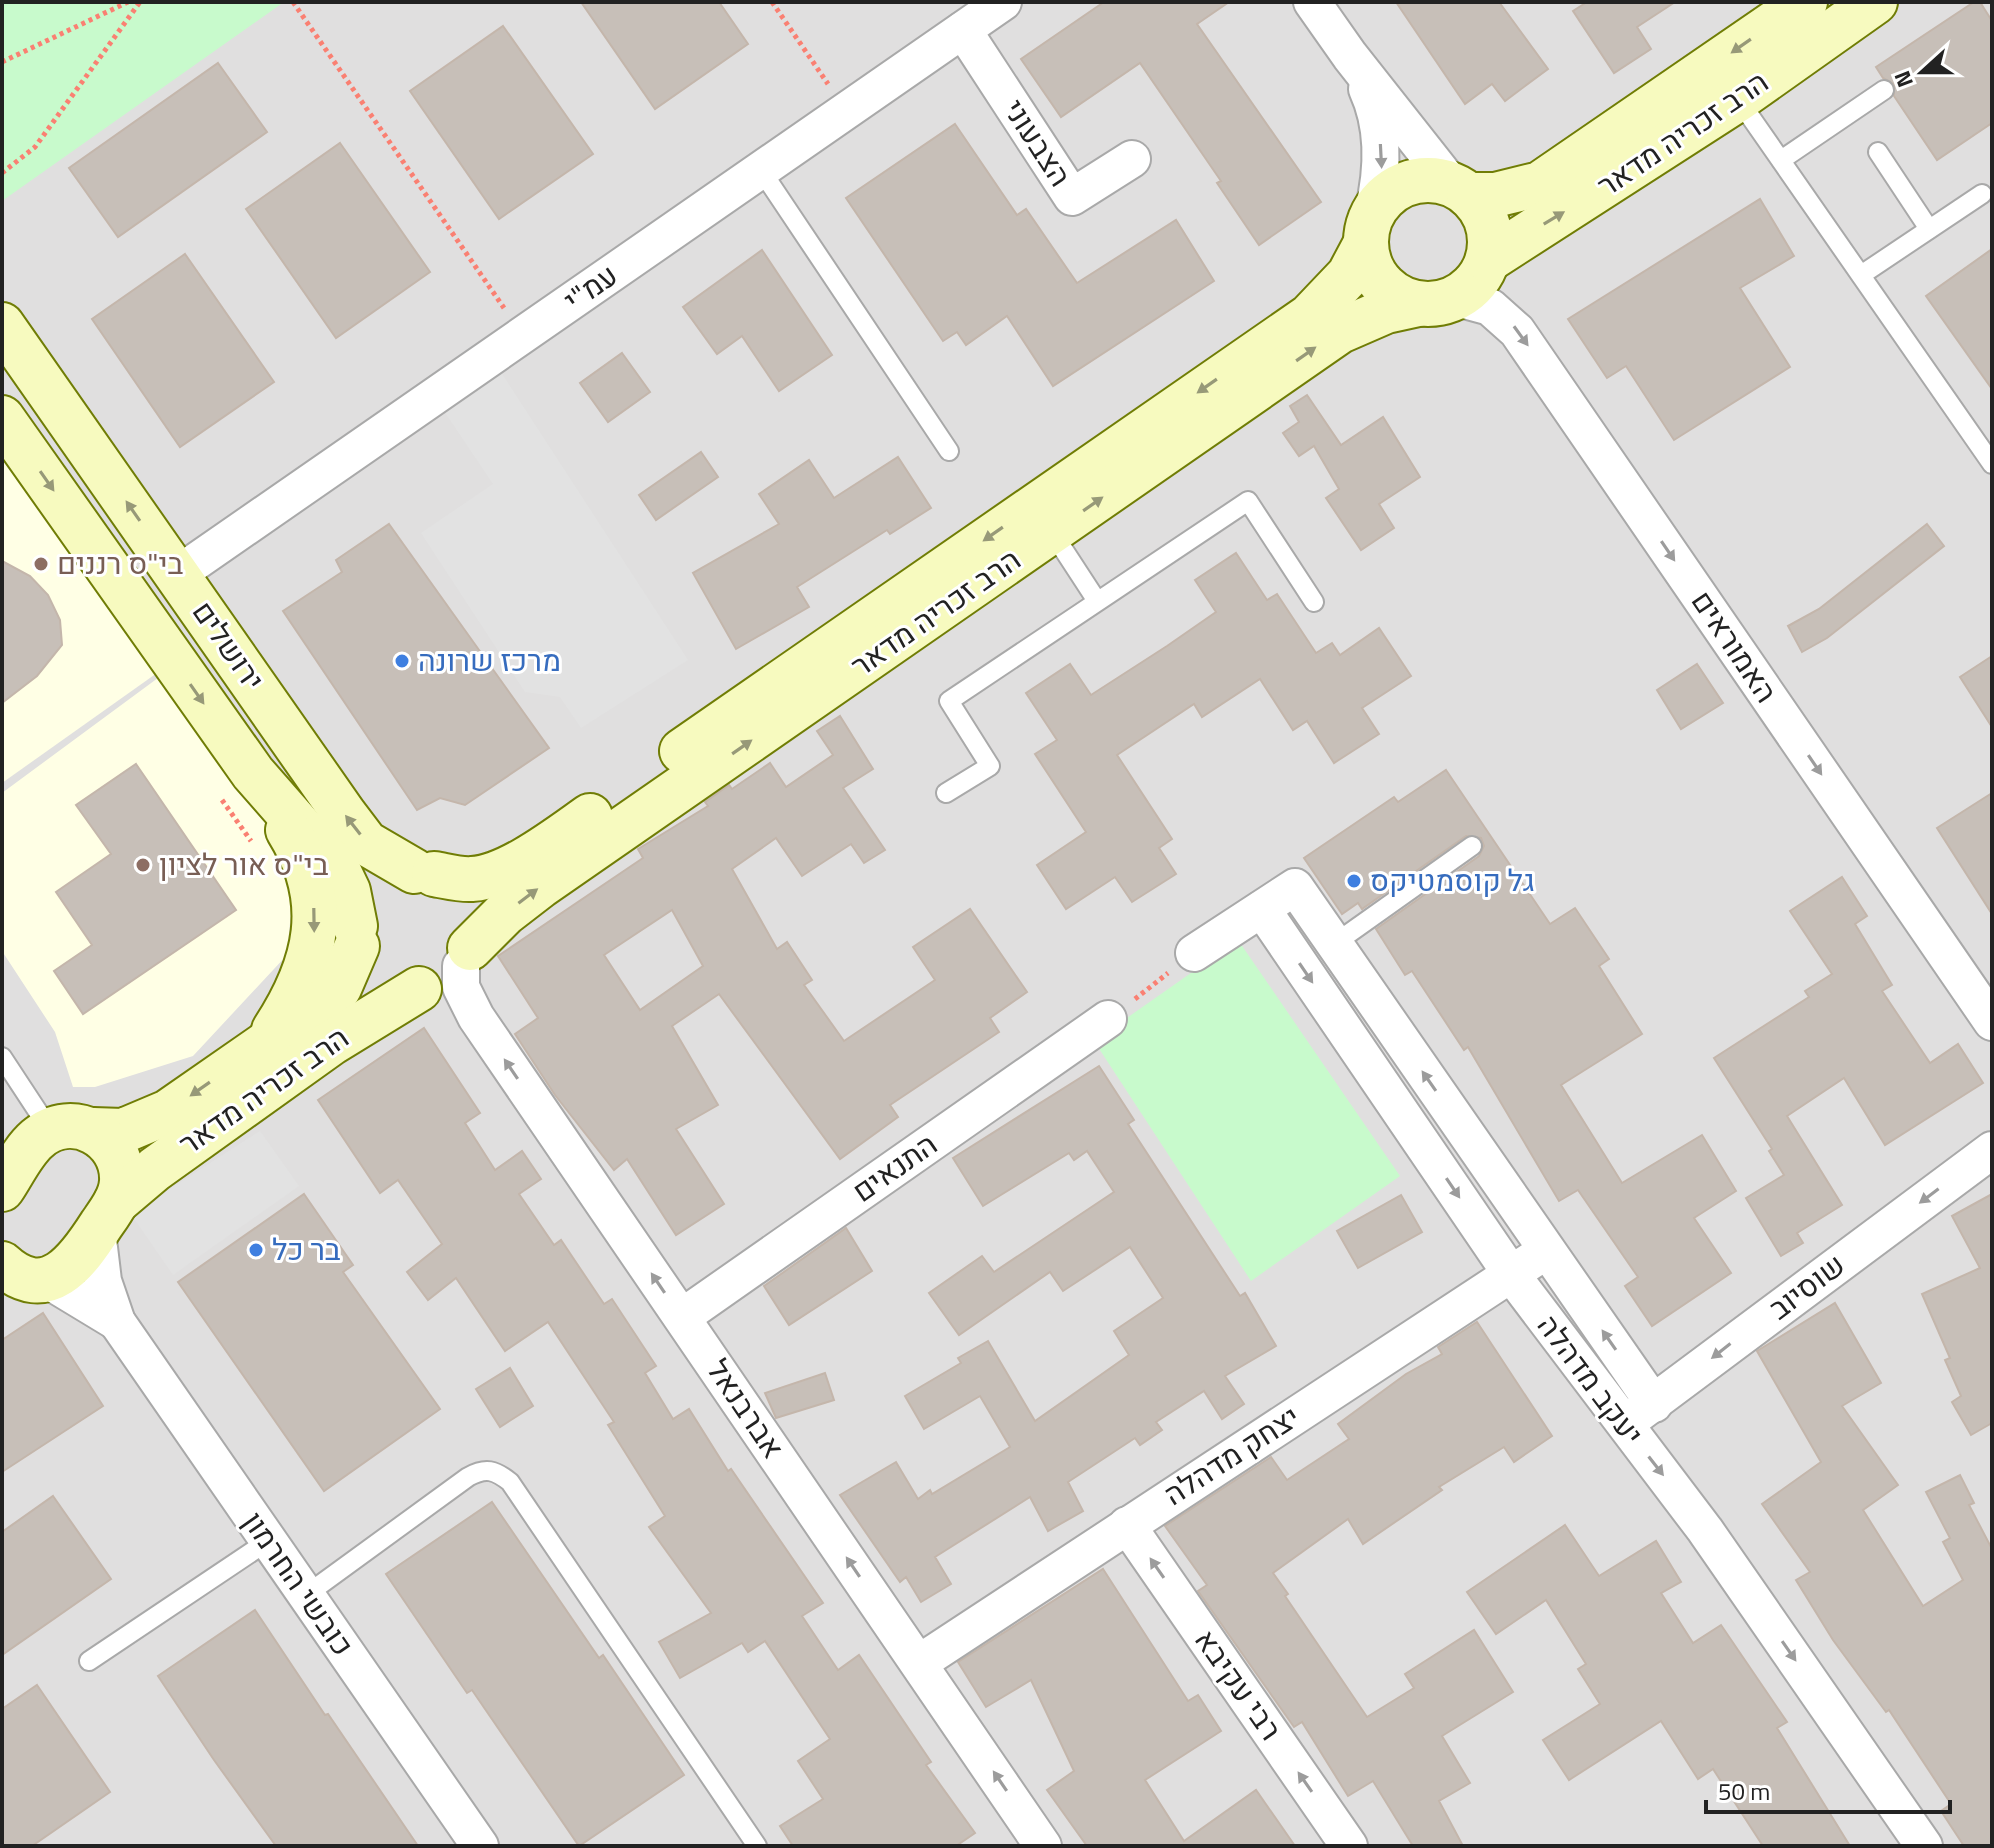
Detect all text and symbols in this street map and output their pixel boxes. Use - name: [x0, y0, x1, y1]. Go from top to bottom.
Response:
- north arrow: [1882, 32, 1962, 112]
- one-way arrow: [1731, 38, 1752, 53]
- street label: הרב זכריה מדאר: [1587, 59, 1777, 208]
- text: N: [1885, 66, 1922, 92]
- street label: הצבעוני: [992, 90, 1083, 195]
- one-way arrow: [1374, 144, 1387, 169]
- one-way arrow: [1543, 211, 1565, 225]
- street label: עמ"י: [554, 252, 627, 322]
- one-way arrow: [1512, 326, 1528, 347]
- one-way arrow: [1296, 347, 1317, 363]
- one-way arrow: [1197, 379, 1218, 394]
- one-way arrow: [39, 471, 54, 492]
- one-way arrow: [1083, 497, 1104, 512]
- one-way arrow: [126, 500, 141, 521]
- one-way arrow: [983, 526, 1004, 541]
- street label: הרב זכריה מדאר: [841, 537, 1030, 688]
- place label: בי"ס רננים: [57, 540, 184, 586]
- one-way arrow: [1660, 540, 1675, 561]
- marker: בי"ס רננים: [32, 555, 50, 573]
- street label: האמוראים: [1680, 581, 1789, 712]
- street label: ירושלים: [181, 591, 276, 700]
- place label: מרכז שרונה: [418, 637, 561, 683]
- marker: מרכז שרונה: [393, 652, 411, 670]
- one-way arrow: [189, 683, 204, 704]
- one-way arrow: [731, 740, 752, 755]
- one-way arrow: [1807, 755, 1822, 776]
- one-way arrow: [345, 815, 361, 835]
- place label: בי"ס אור לציון: [159, 841, 329, 887]
- marker: בי"ס אור לציון: [134, 856, 152, 874]
- place label: גל קוסמטיקס: [1370, 857, 1535, 903]
- marker: גל קוסמטיקס: [1345, 872, 1363, 890]
- one-way arrow: [518, 888, 538, 904]
- one-way arrow: [308, 908, 320, 933]
- one-way arrow: [1298, 963, 1313, 984]
- street label: הרב זכריה מדאר: [169, 1015, 358, 1166]
- one-way arrow: [504, 1058, 519, 1079]
- one-way arrow: [1422, 1070, 1437, 1091]
- one-way arrow: [190, 1081, 211, 1096]
- street label: התנאים: [842, 1121, 946, 1213]
- one-way arrow: [1445, 1178, 1460, 1199]
- one-way arrow: [1919, 1188, 1940, 1204]
- place label: בר כל: [272, 1226, 341, 1272]
- marker: בר כל: [247, 1241, 265, 1259]
- street label: שוסיוב: [1758, 1242, 1854, 1330]
- one-way arrow: [651, 1272, 666, 1294]
- street label: יעקב מדהלה: [1526, 1305, 1655, 1454]
- one-way arrow: [1602, 1330, 1617, 1351]
- one-way arrow: [1710, 1343, 1731, 1359]
- street label: אברבנאל: [696, 1350, 796, 1467]
- street label: יצחק מדהלה: [1154, 1394, 1309, 1516]
- one-way arrow: [1647, 1456, 1663, 1476]
- street label: כובשי החרמון: [232, 1502, 366, 1665]
- one-way arrow: [846, 1556, 861, 1577]
- one-way arrow: [1150, 1557, 1165, 1578]
- street label: רבי עקיבא: [1184, 1620, 1294, 1749]
- one-way arrow: [1781, 1640, 1796, 1661]
- scale bar: [1706, 1764, 1950, 1814]
- one-way arrow: [992, 1771, 1007, 1792]
- one-way arrow: [1298, 1771, 1313, 1792]
- text: 50 m: [1718, 1773, 1770, 1809]

